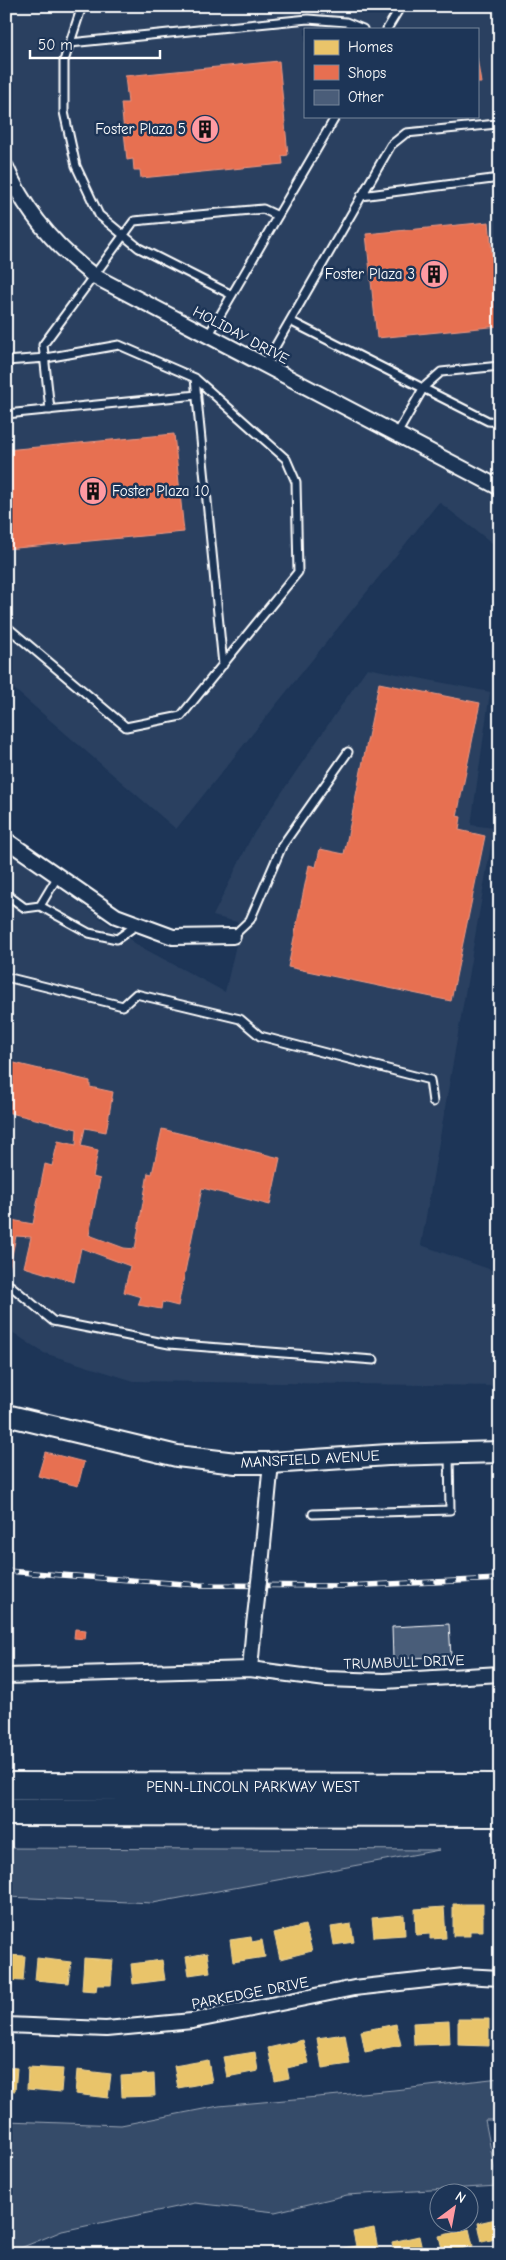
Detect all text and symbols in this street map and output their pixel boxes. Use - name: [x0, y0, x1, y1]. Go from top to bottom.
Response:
- scale bar: [30, 28, 160, 60]
- legend: [304, 28, 478, 118]
- text: 50 m: [38, 36, 73, 54]
- text: Homes: [348, 38, 393, 56]
- text: Shops: [348, 64, 386, 82]
- text: Other: [348, 88, 383, 106]
- building icon: Foster Plaza 5: [190, 114, 220, 144]
- place label: Foster Plaza 5: [95, 120, 186, 138]
- building icon: Foster Plaza 3: [419, 259, 449, 289]
- place label: Foster Plaza 3: [325, 265, 415, 283]
- street label: HOLIDAY DRIVE: [190, 302, 292, 368]
- building icon: Foster Plaza 10: [78, 476, 108, 506]
- place label: Foster Plaza 10: [112, 482, 210, 500]
- street label: MANSFIELD AVENUE: [240, 1446, 380, 1472]
- street label: TRUMBULL DRIVE: [343, 1651, 465, 1673]
- street label: PENN-LINCOLN PARKWAY WEST: [146, 1778, 360, 1796]
- street label: PARKEDGE DRIVE: [190, 1973, 310, 2013]
- north arrow: [428, 2182, 478, 2232]
- text: N: [452, 2188, 469, 2207]

